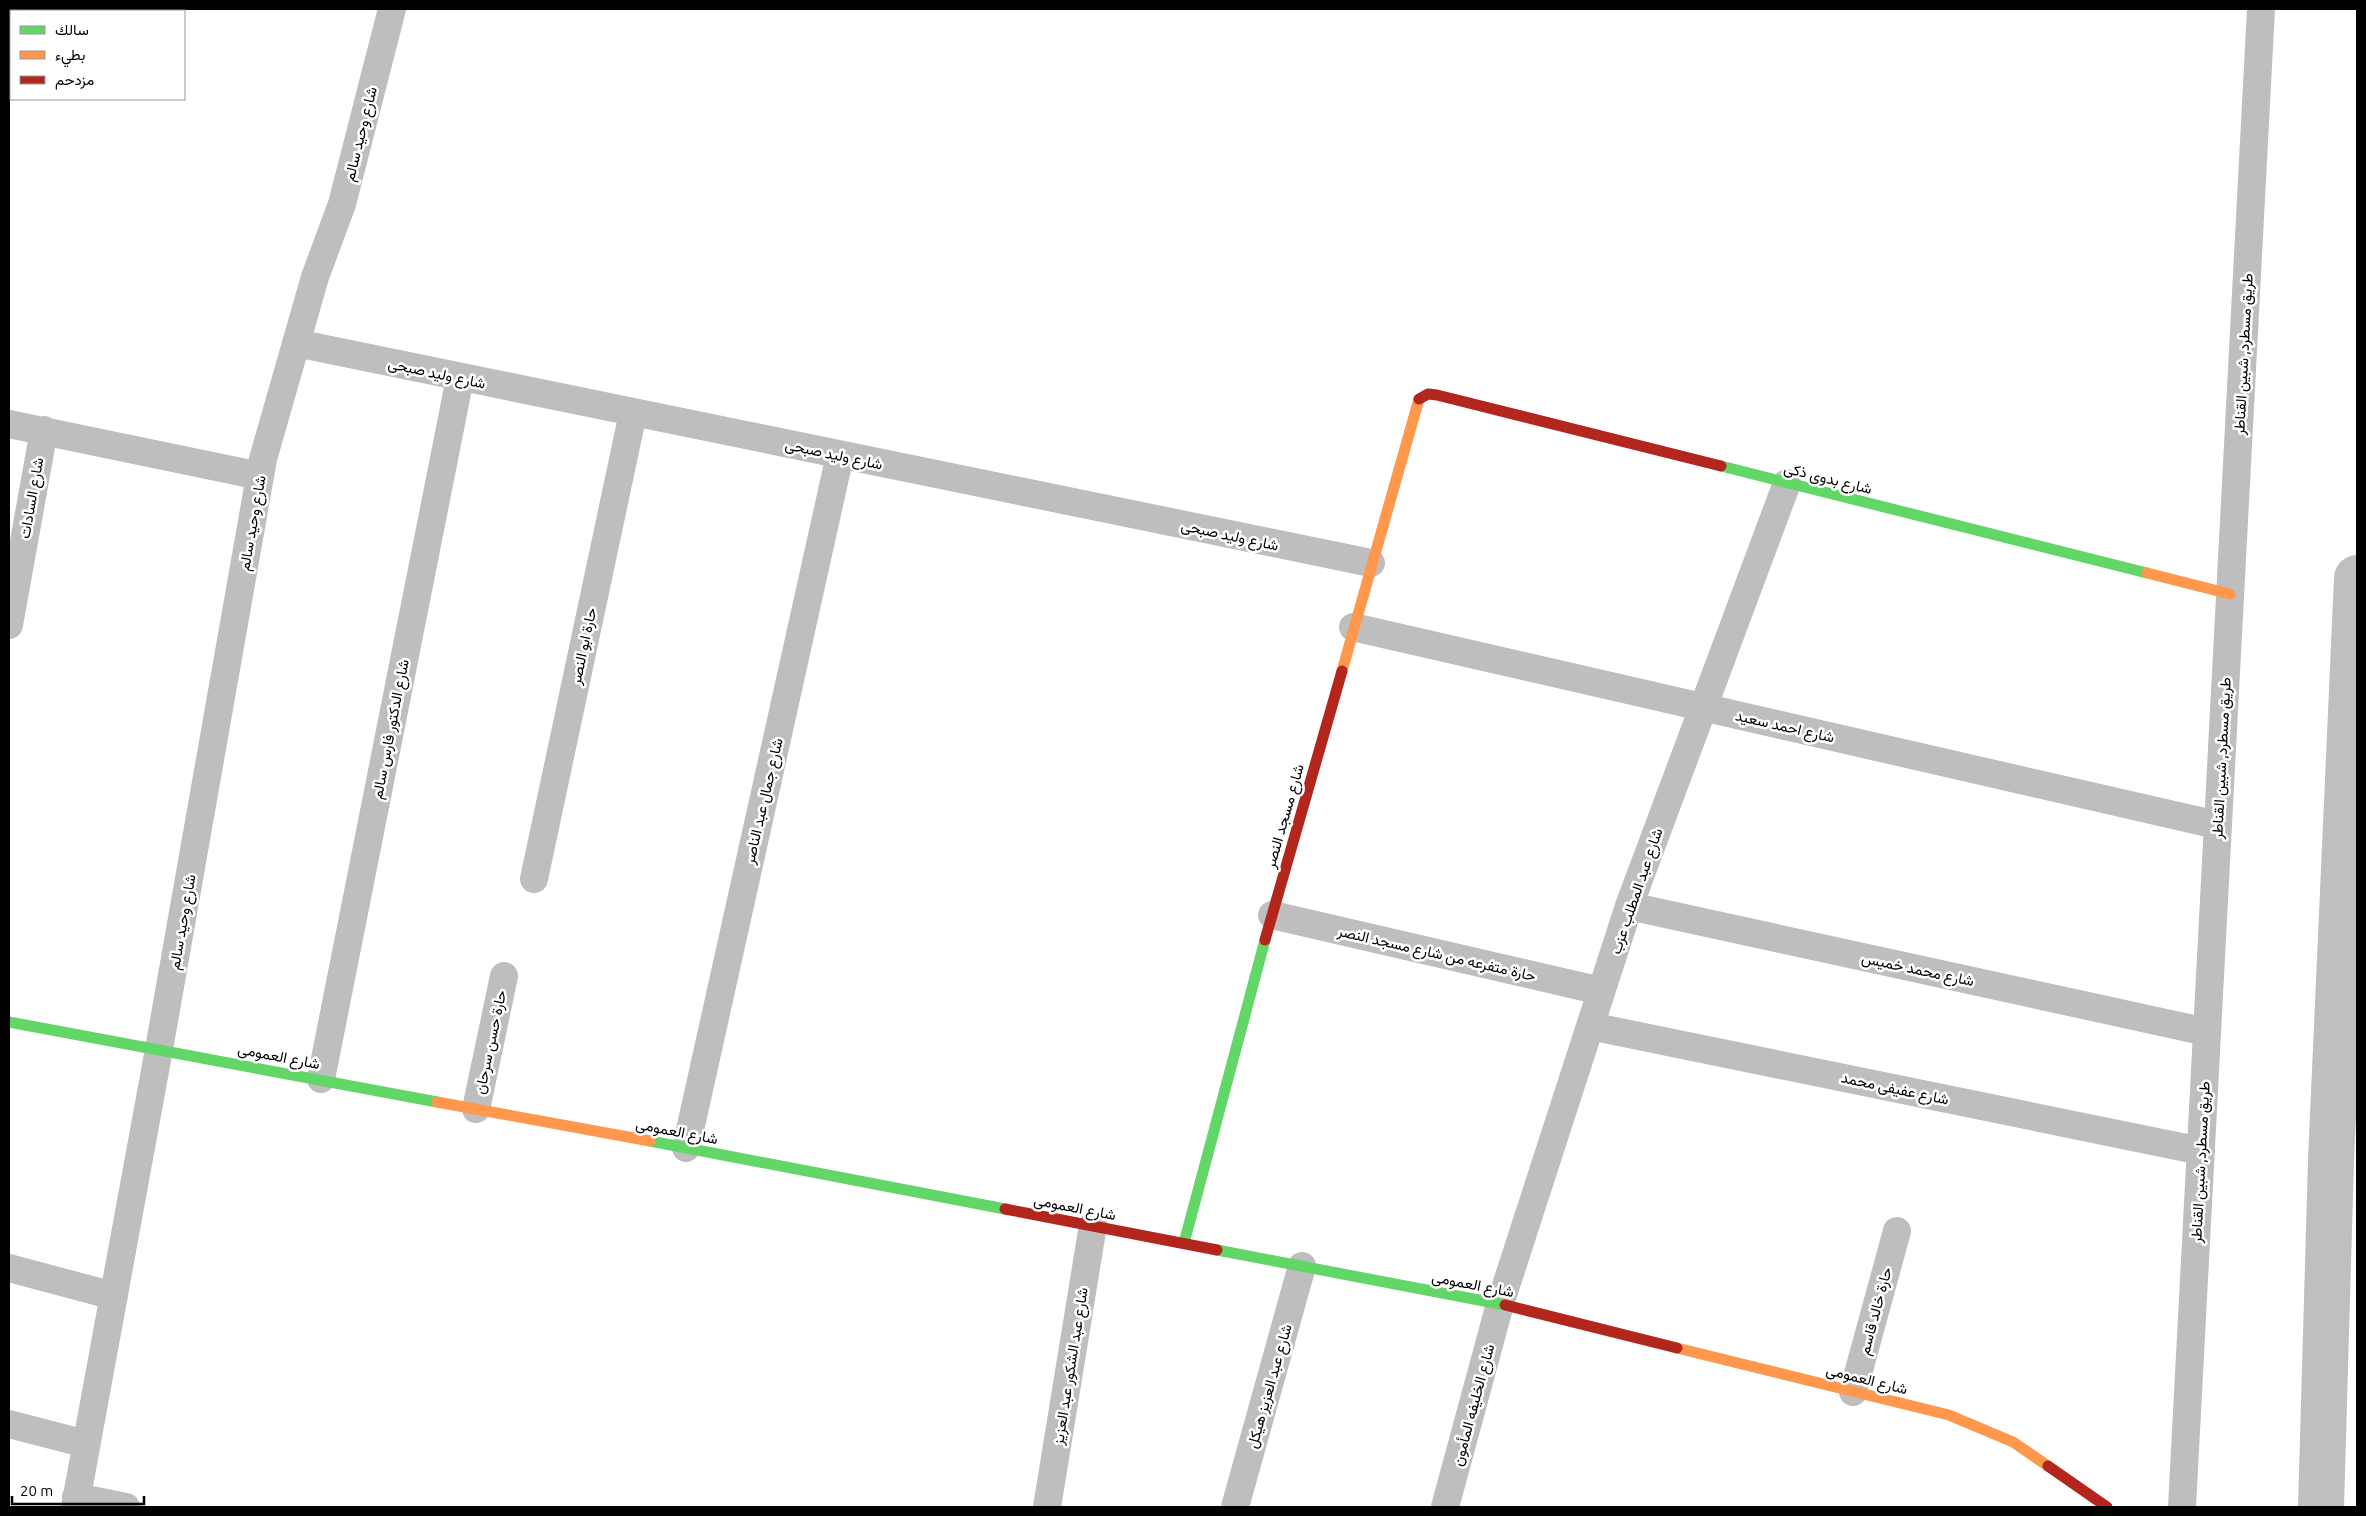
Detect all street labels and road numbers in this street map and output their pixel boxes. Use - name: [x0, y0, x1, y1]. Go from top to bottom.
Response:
- street label: شارع وحيد سالم: [340, 85, 383, 184]
- street label: طريق مسطرد, شبين القناطر: [2230, 272, 2258, 436]
- street label: شارع وليد صبحى: [386, 354, 487, 395]
- street label: شارع وليد صبحى: [783, 435, 884, 476]
- street label: شارع السادات: [16, 456, 49, 540]
- street label: شارع بدوى ذكى: [1782, 459, 1874, 500]
- street label: شارع وحيد سالم: [235, 474, 272, 573]
- street label: شارع وليد صبحى: [1179, 516, 1280, 557]
- street label: حارة ابو النصر: [566, 606, 600, 687]
- street label: شارع الدكتور فارس سالم: [368, 658, 415, 801]
- street label: طريق مسطرد, شبين القناطر: [2208, 676, 2236, 840]
- street label: شارع احمد سعيد: [1733, 706, 1836, 749]
- street label: شارع جمال عبد الناصر: [740, 736, 789, 867]
- street label: شارع مسجد النصر: [1261, 762, 1310, 872]
- street label: شارع عبد المطلب عزب: [1606, 826, 1668, 957]
- street label: شارع وحيد سالم: [165, 873, 202, 972]
- street label: حارة متفرعه من شارع مسجد النصر: [1335, 922, 1538, 987]
- street label: شارع محمد خميس: [1860, 949, 1976, 992]
- street label: حارة حسن سرحان: [471, 988, 511, 1096]
- street label: شارع العمومى: [236, 1040, 322, 1075]
- street label: شارع عفيفى محمد: [1839, 1068, 1951, 1111]
- street label: طريق مسطرد, شبين القناطر: [2187, 1080, 2215, 1244]
- street label: شارع العمومى: [634, 1115, 720, 1150]
- street label: شارع العمومى: [1032, 1191, 1118, 1226]
- street label: حارة خالد قاسم: [1855, 1265, 1897, 1357]
- street label: شارع العمومى: [1430, 1268, 1516, 1303]
- street label: شارع عبد الشكور عبد العزيز: [1049, 1286, 1094, 1447]
- street label: شارع عبد العزيز هيكل: [1243, 1322, 1298, 1451]
- street label: شارع الخليفه المأمون: [1449, 1342, 1500, 1469]
- street label: شارع العمومى: [1824, 1361, 1910, 1400]

